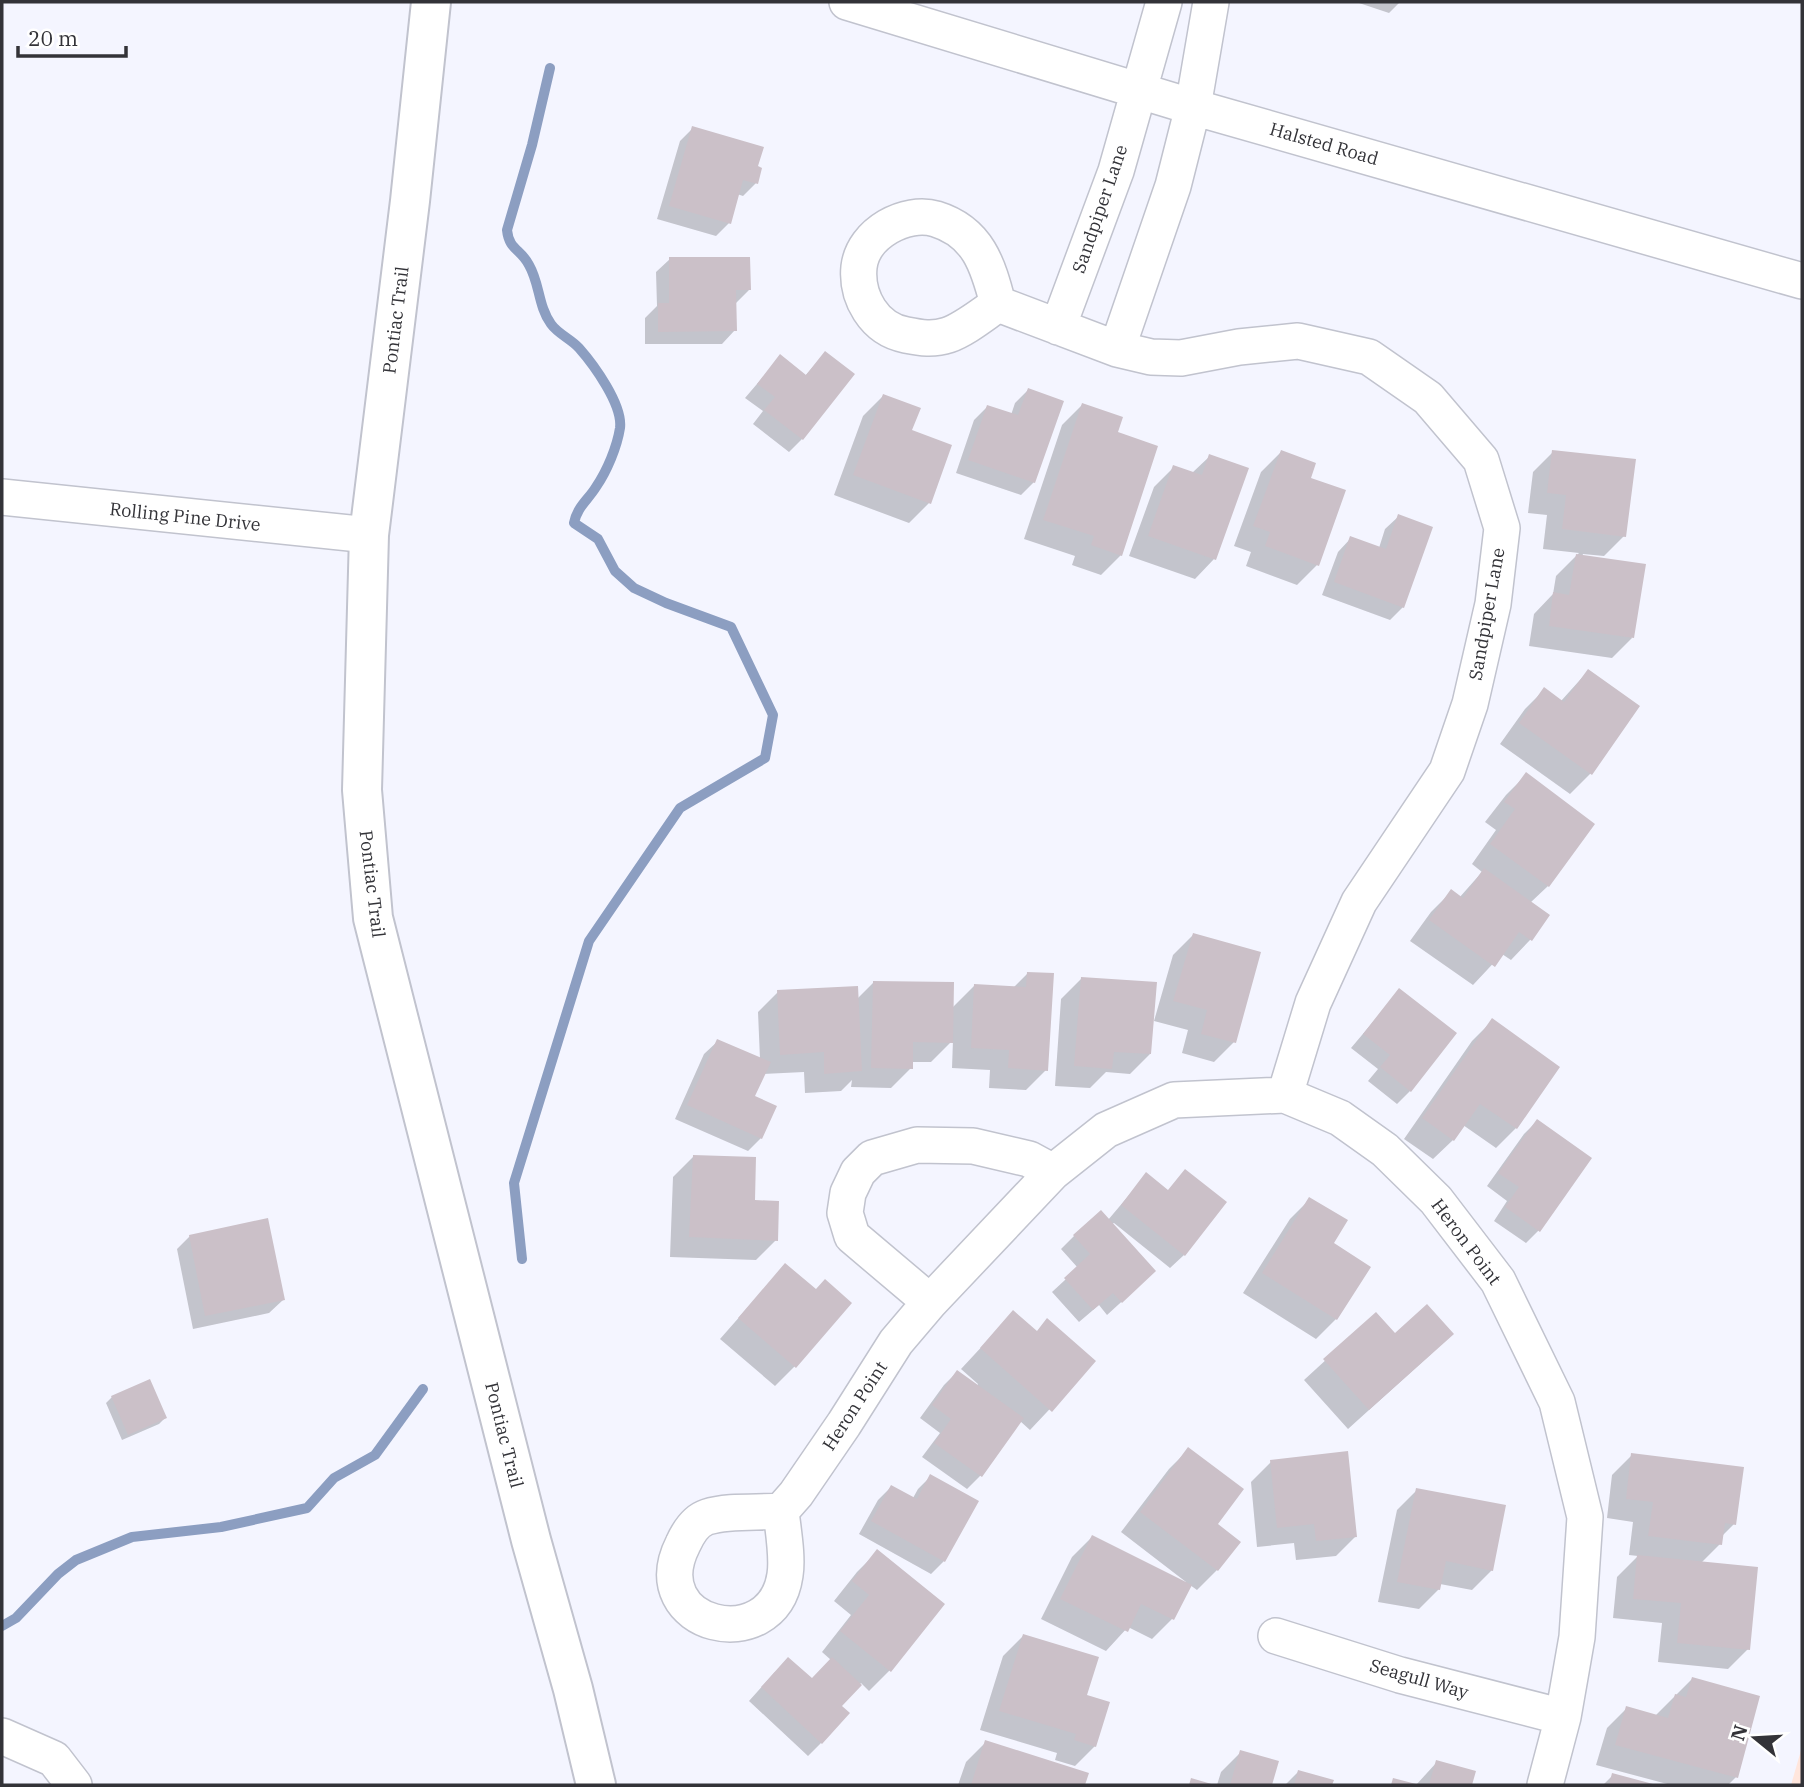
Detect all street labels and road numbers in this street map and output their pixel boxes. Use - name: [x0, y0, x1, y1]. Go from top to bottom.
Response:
- street label: Halsted Road: [1267, 117, 1381, 170]
- street label: Sandpiper Lane: [1067, 142, 1132, 276]
- street label: Pontiac Trail: [377, 265, 414, 375]
- street label: Rolling Pine Drive: [108, 497, 262, 536]
- street label: Sandpiper Lane: [1464, 546, 1509, 682]
- street label: Pontiac Trail: [354, 829, 391, 939]
- street label: Heron Point: [1426, 1194, 1506, 1289]
- street label: Heron Point: [817, 1357, 892, 1455]
- street label: Pontiac Trail: [480, 1380, 529, 1490]
- street label: Seagull Way: [1367, 1653, 1472, 1704]

